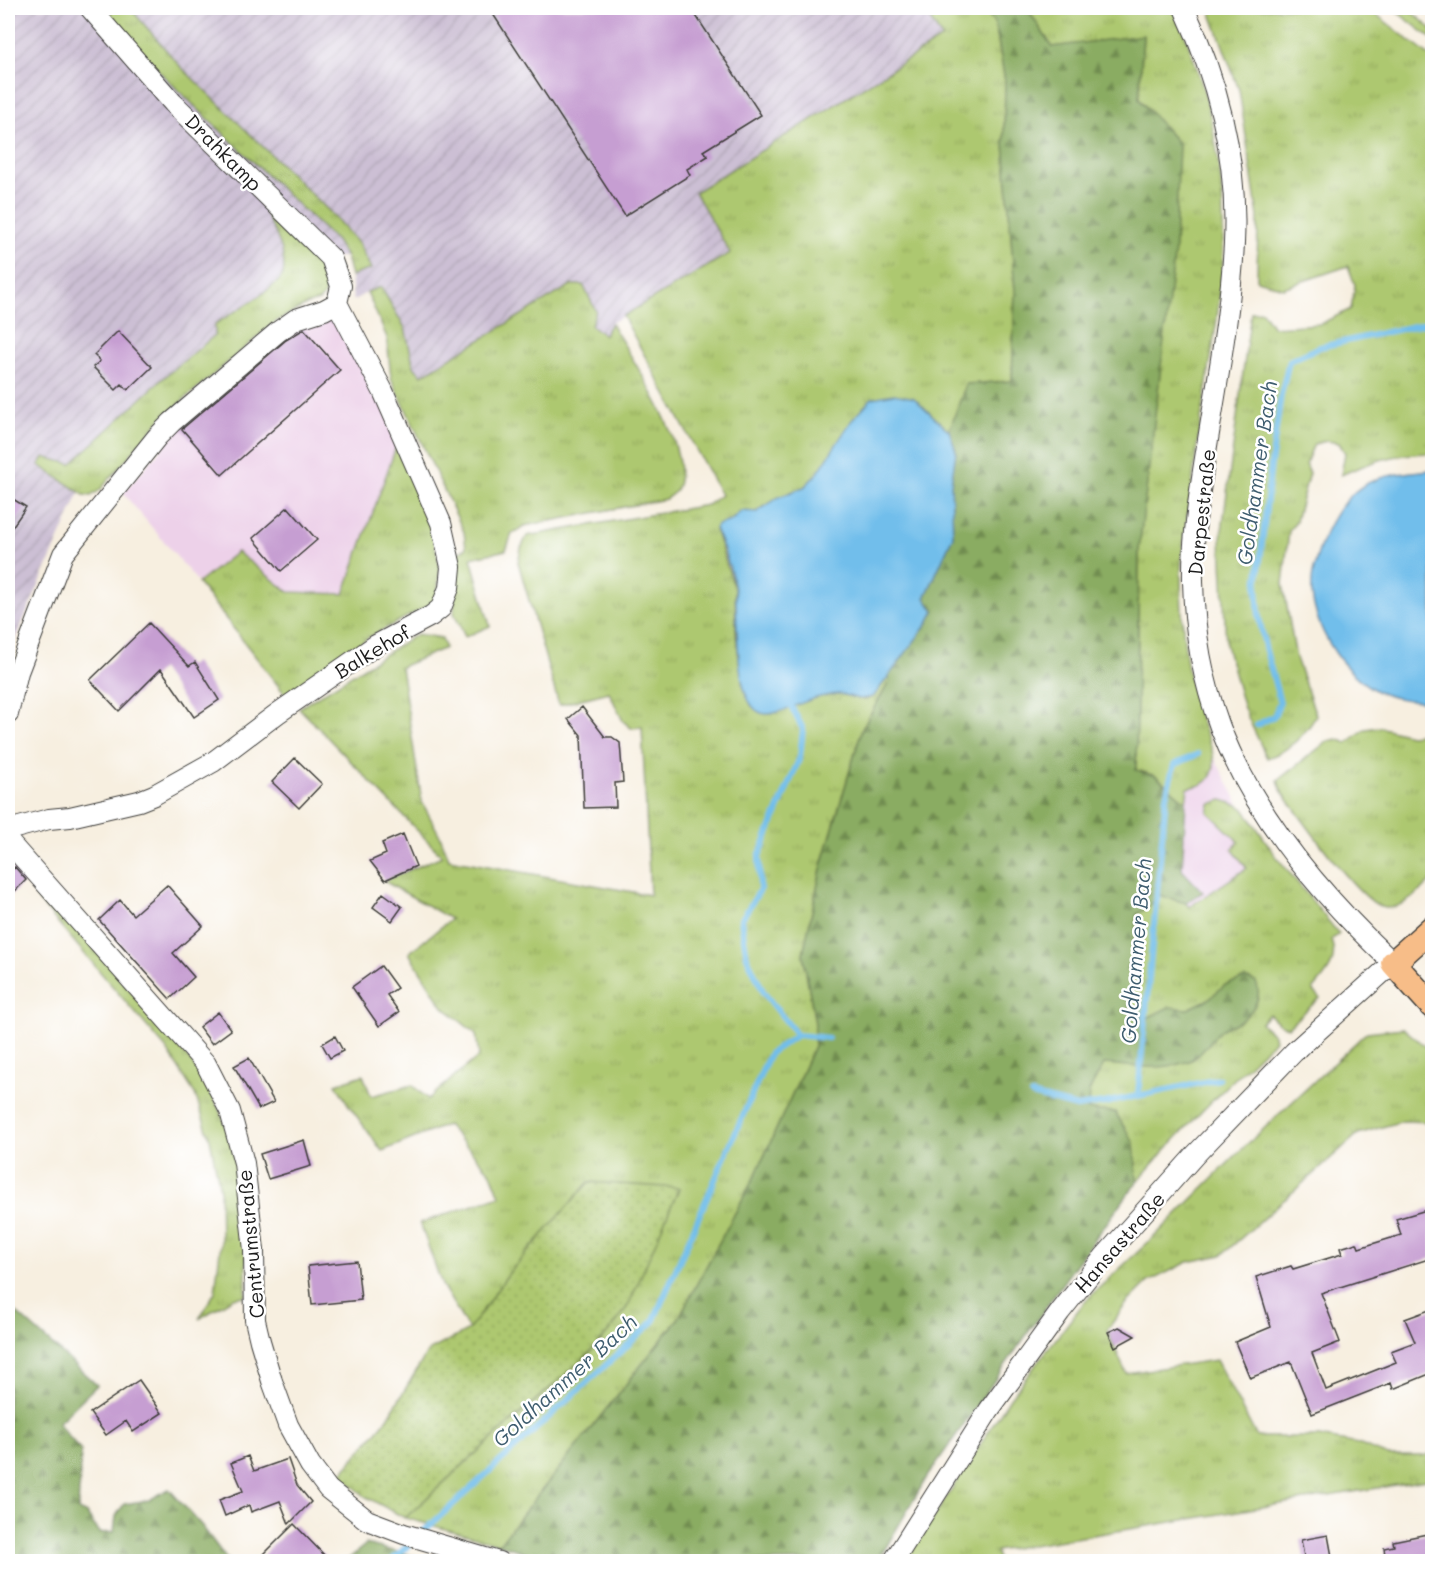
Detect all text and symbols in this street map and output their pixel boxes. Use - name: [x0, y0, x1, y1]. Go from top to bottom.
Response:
- street label: Drahkamp: [180, 108, 268, 196]
- water label: Goldhammer Bach: [1230, 379, 1282, 567]
- street label: Darpestraße: [1181, 447, 1221, 577]
- street label: Balkehof: [329, 618, 416, 684]
- water label: Goldhammer Bach: [1113, 857, 1157, 1045]
- street label: Centrumstraße: [231, 1168, 269, 1320]
- street label: Hansastraße: [1068, 1186, 1170, 1298]
- water label: Goldhammer Bach: [486, 1308, 642, 1452]

